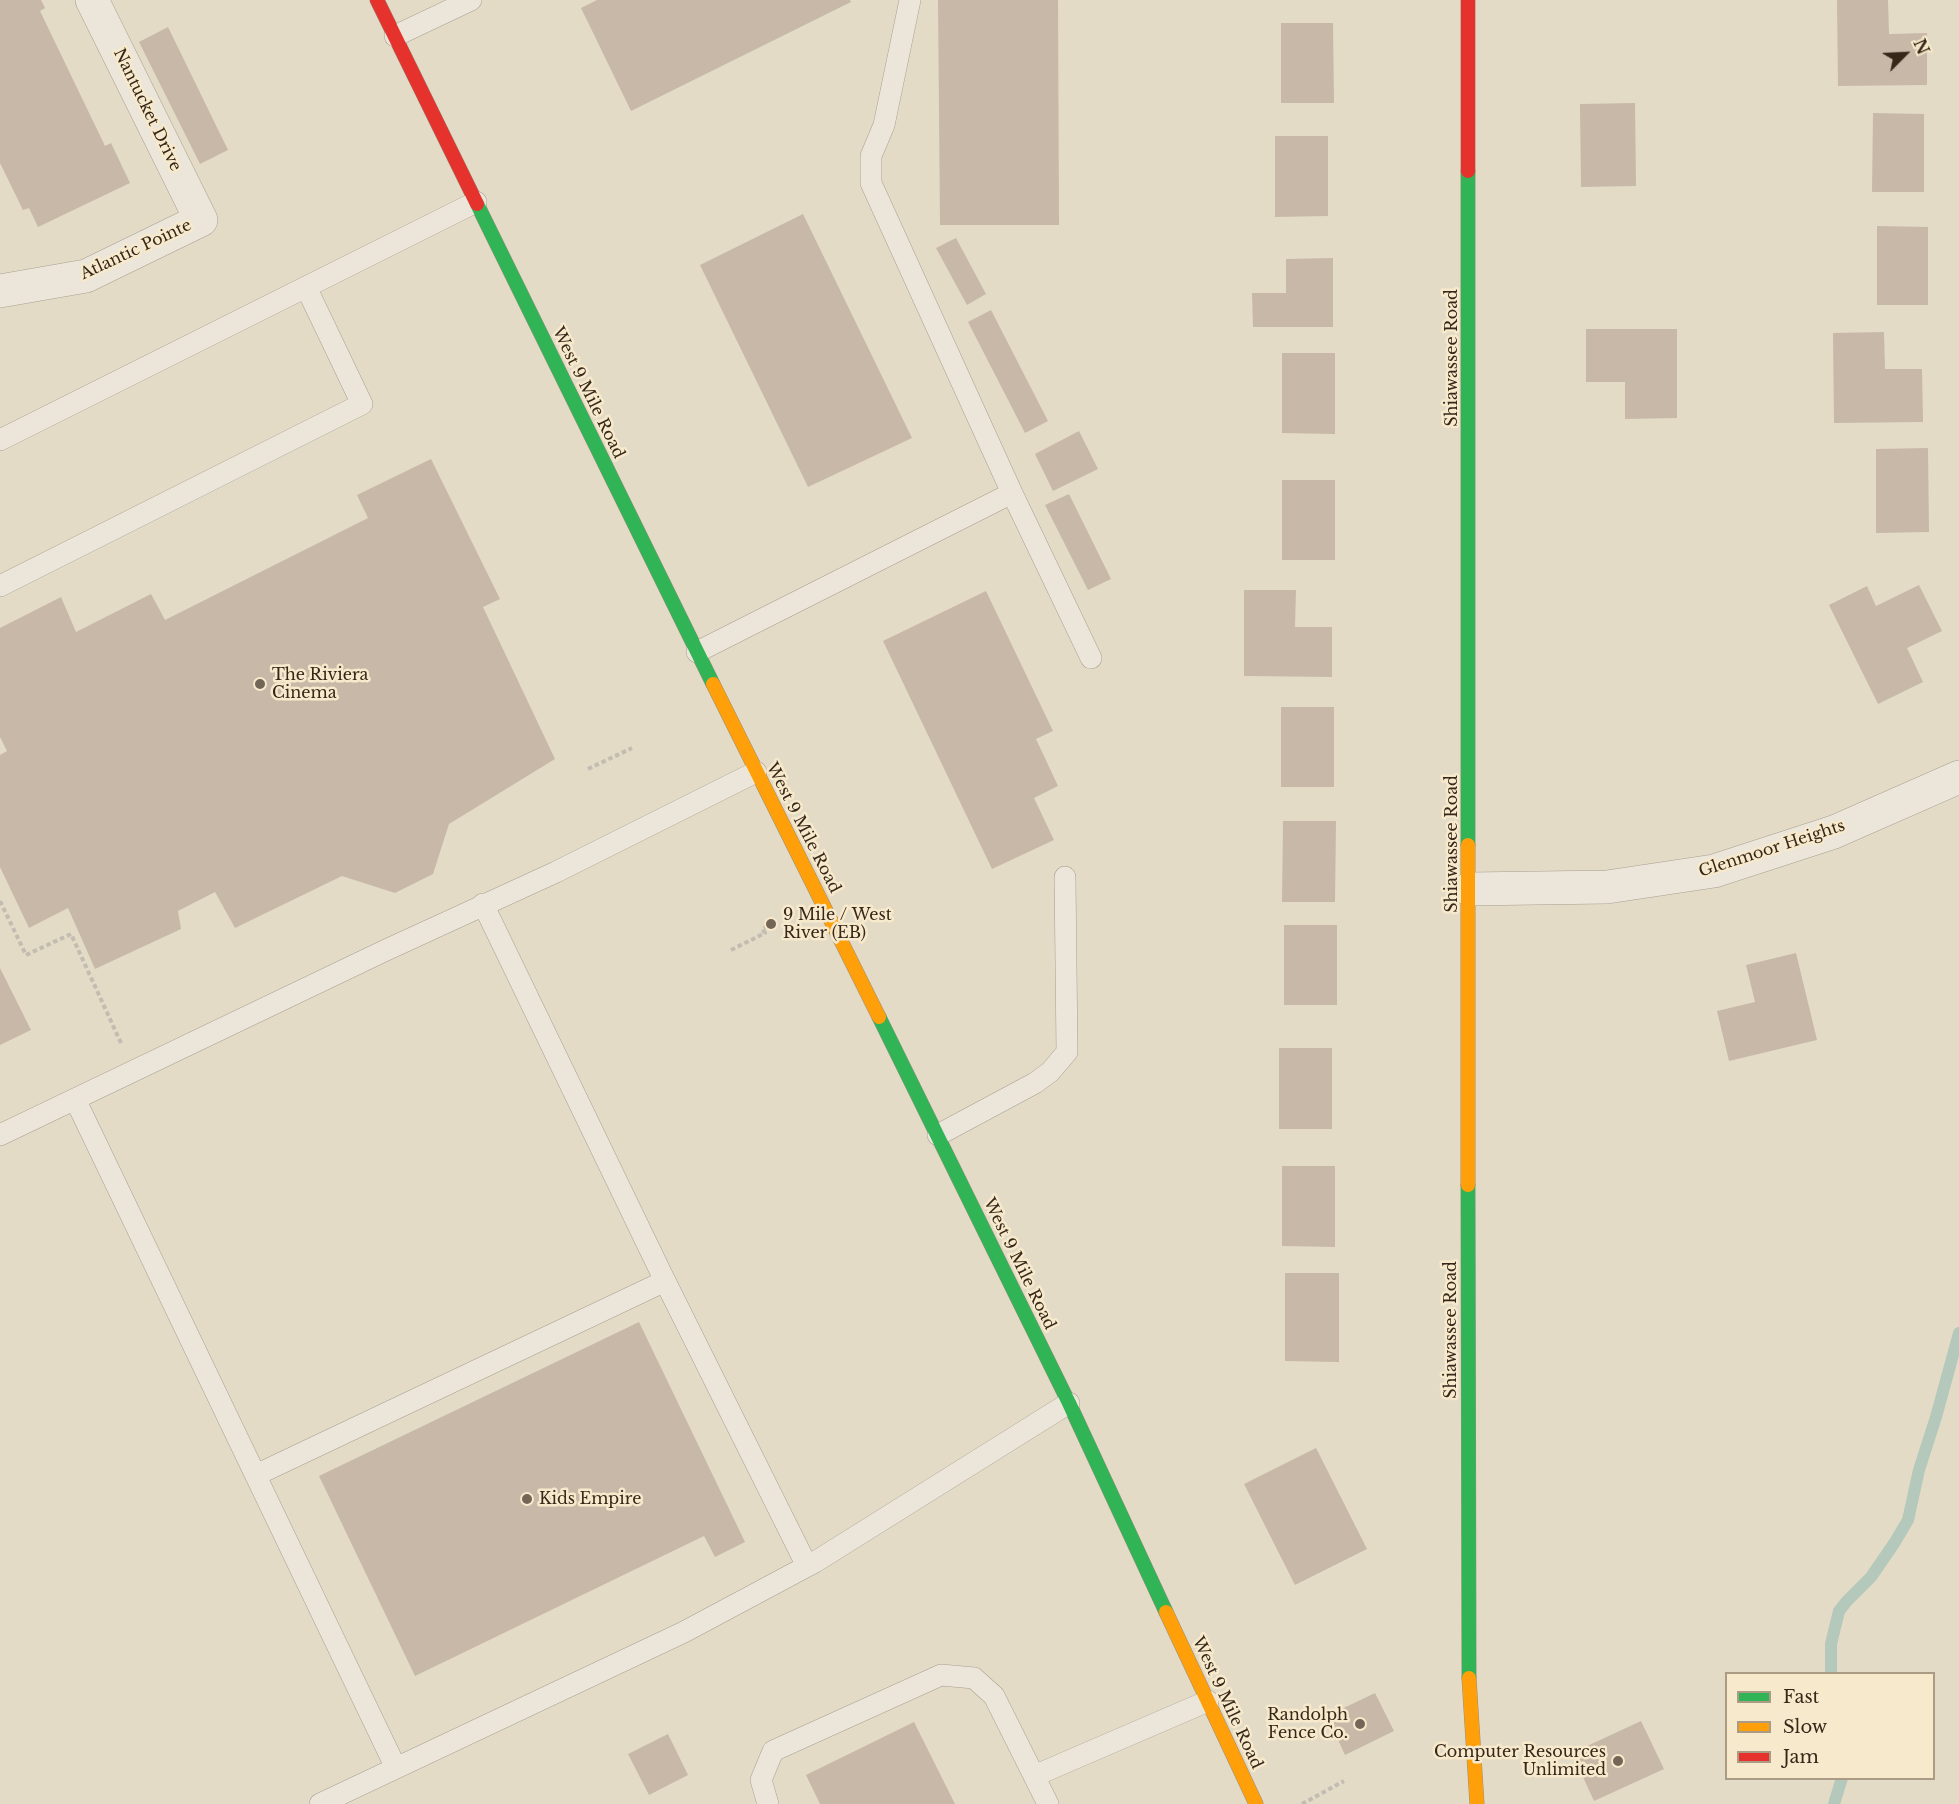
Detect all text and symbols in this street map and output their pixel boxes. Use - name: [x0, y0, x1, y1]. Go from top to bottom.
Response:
- north arrow: [1875, 24, 1935, 84]
- text: N: [1909, 36, 1934, 58]
- street label: Nantucket Drive: [109, 46, 185, 174]
- street label: Atlantic Pointe: [77, 216, 195, 284]
- street label: Shiawassee Road: [1442, 289, 1462, 427]
- street label: West 9 Mile Road: [548, 324, 628, 462]
- place label: The Riviera Cinema: [272, 665, 368, 703]
- marker: The Riviera Cinema: [253, 677, 267, 691]
- street label: West 9 Mile Road: [762, 760, 844, 896]
- street label: Shiawassee Road: [1442, 775, 1462, 913]
- street label: Glenmoor Heights: [1696, 816, 1848, 882]
- place label: 9 Mile / West River (EB): [783, 905, 892, 943]
- marker: 9 Mile / West River (EB): [764, 917, 778, 931]
- street label: West 9 Mile Road: [979, 1195, 1059, 1333]
- street label: Shiawassee Road: [1441, 1261, 1461, 1399]
- place label: Kids Empire: [539, 1489, 641, 1509]
- marker: Kids Empire: [520, 1492, 534, 1506]
- street label: West 9 Mile Road: [1188, 1634, 1266, 1772]
- legend: [1725, 1672, 1935, 1780]
- text: Fast: [1783, 1686, 1819, 1708]
- place label: Randolph Fence Co.: [1267, 1705, 1348, 1743]
- text: Slow: [1783, 1716, 1827, 1738]
- marker: Randolph Fence Co.: [1353, 1717, 1367, 1731]
- place label: Computer Resources Unlimited: [1434, 1742, 1606, 1780]
- text: Jam: [1783, 1746, 1819, 1768]
- marker: Computer Resources Unlimited: [1611, 1754, 1625, 1768]

